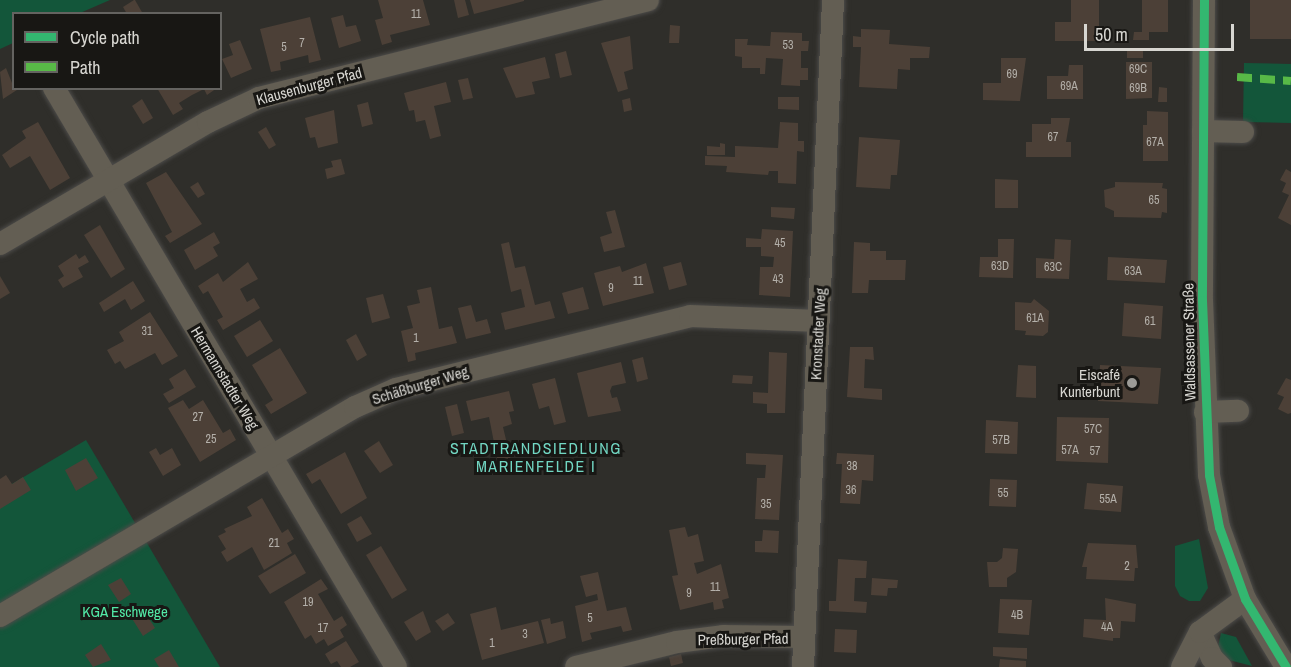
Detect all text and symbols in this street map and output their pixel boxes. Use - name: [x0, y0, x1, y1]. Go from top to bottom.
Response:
- house number: 11: [411, 8, 421, 22]
- legend: [12, 12, 222, 90]
- scale bar: [1087, 12, 1237, 50]
- text: 50 m: [1095, 22, 1128, 47]
- text: Cycle path: [70, 25, 140, 50]
- house number: 7: [299, 37, 305, 51]
- house number: 53: [783, 39, 793, 53]
- house number: 5: [281, 41, 287, 55]
- text: Path: [70, 55, 100, 80]
- street label: Klausenburger Pfad: [254, 63, 364, 109]
- house number: 69C: [1129, 63, 1147, 77]
- house number: 69: [1007, 68, 1017, 82]
- house number: 69A: [1060, 80, 1078, 94]
- house number: 69B: [1129, 82, 1147, 96]
- house number: 67: [1048, 131, 1058, 145]
- house number: 67A: [1146, 136, 1164, 150]
- house number: 65: [1149, 194, 1159, 208]
- house number: 45: [775, 237, 785, 251]
- house number: 63D: [991, 260, 1009, 274]
- house number: 63C: [1044, 261, 1062, 275]
- house number: 63A: [1124, 265, 1142, 279]
- house number: 43: [773, 273, 783, 287]
- house number: 11: [633, 275, 643, 289]
- house number: 9: [608, 282, 614, 296]
- street label: Waldsassener Straße: [1179, 283, 1199, 401]
- street label: Kronstadter Weg: [807, 288, 829, 380]
- house number: 61A: [1026, 312, 1044, 326]
- house number: 61: [1145, 315, 1155, 329]
- street label: Hermannstadter Weg: [187, 323, 263, 433]
- house number: 31: [142, 325, 152, 339]
- house number: 1: [413, 332, 419, 346]
- street label: Schäßburger Weg: [370, 362, 470, 408]
- place label: Eiscafé Kunterbunt: [1060, 365, 1120, 400]
- marker: Eiscafé Kunterbunt: [1125, 376, 1139, 390]
- house number: 27: [193, 411, 203, 425]
- house number: 57C: [1084, 423, 1102, 437]
- house number: 25: [206, 433, 216, 447]
- house number: 57B: [992, 434, 1010, 448]
- district label: STADTRANDSIEDLUNG MARIENFELDE I: [450, 438, 622, 476]
- house number: 57A: [1061, 444, 1079, 458]
- house number: 57: [1090, 445, 1100, 459]
- house number: 38: [847, 460, 857, 474]
- house number: 36: [846, 484, 856, 498]
- house number: 55: [998, 487, 1008, 501]
- house number: 55A: [1099, 493, 1117, 507]
- house number: 35: [761, 498, 771, 512]
- house number: 21: [269, 537, 279, 551]
- house number: 2: [1124, 560, 1130, 574]
- house number: 11: [710, 581, 720, 595]
- house number: 9: [686, 587, 692, 601]
- house number: 19: [303, 596, 313, 610]
- park label: KGA Eschwege: [82, 603, 168, 621]
- house number: 4B: [1011, 609, 1023, 623]
- house number: 5: [587, 612, 593, 626]
- house number: 4A: [1101, 621, 1113, 635]
- house number: 17: [318, 622, 328, 636]
- house number: 3: [522, 628, 528, 642]
- street label: Preßburger Pfad: [697, 629, 789, 649]
- house number: 1: [489, 637, 495, 651]

